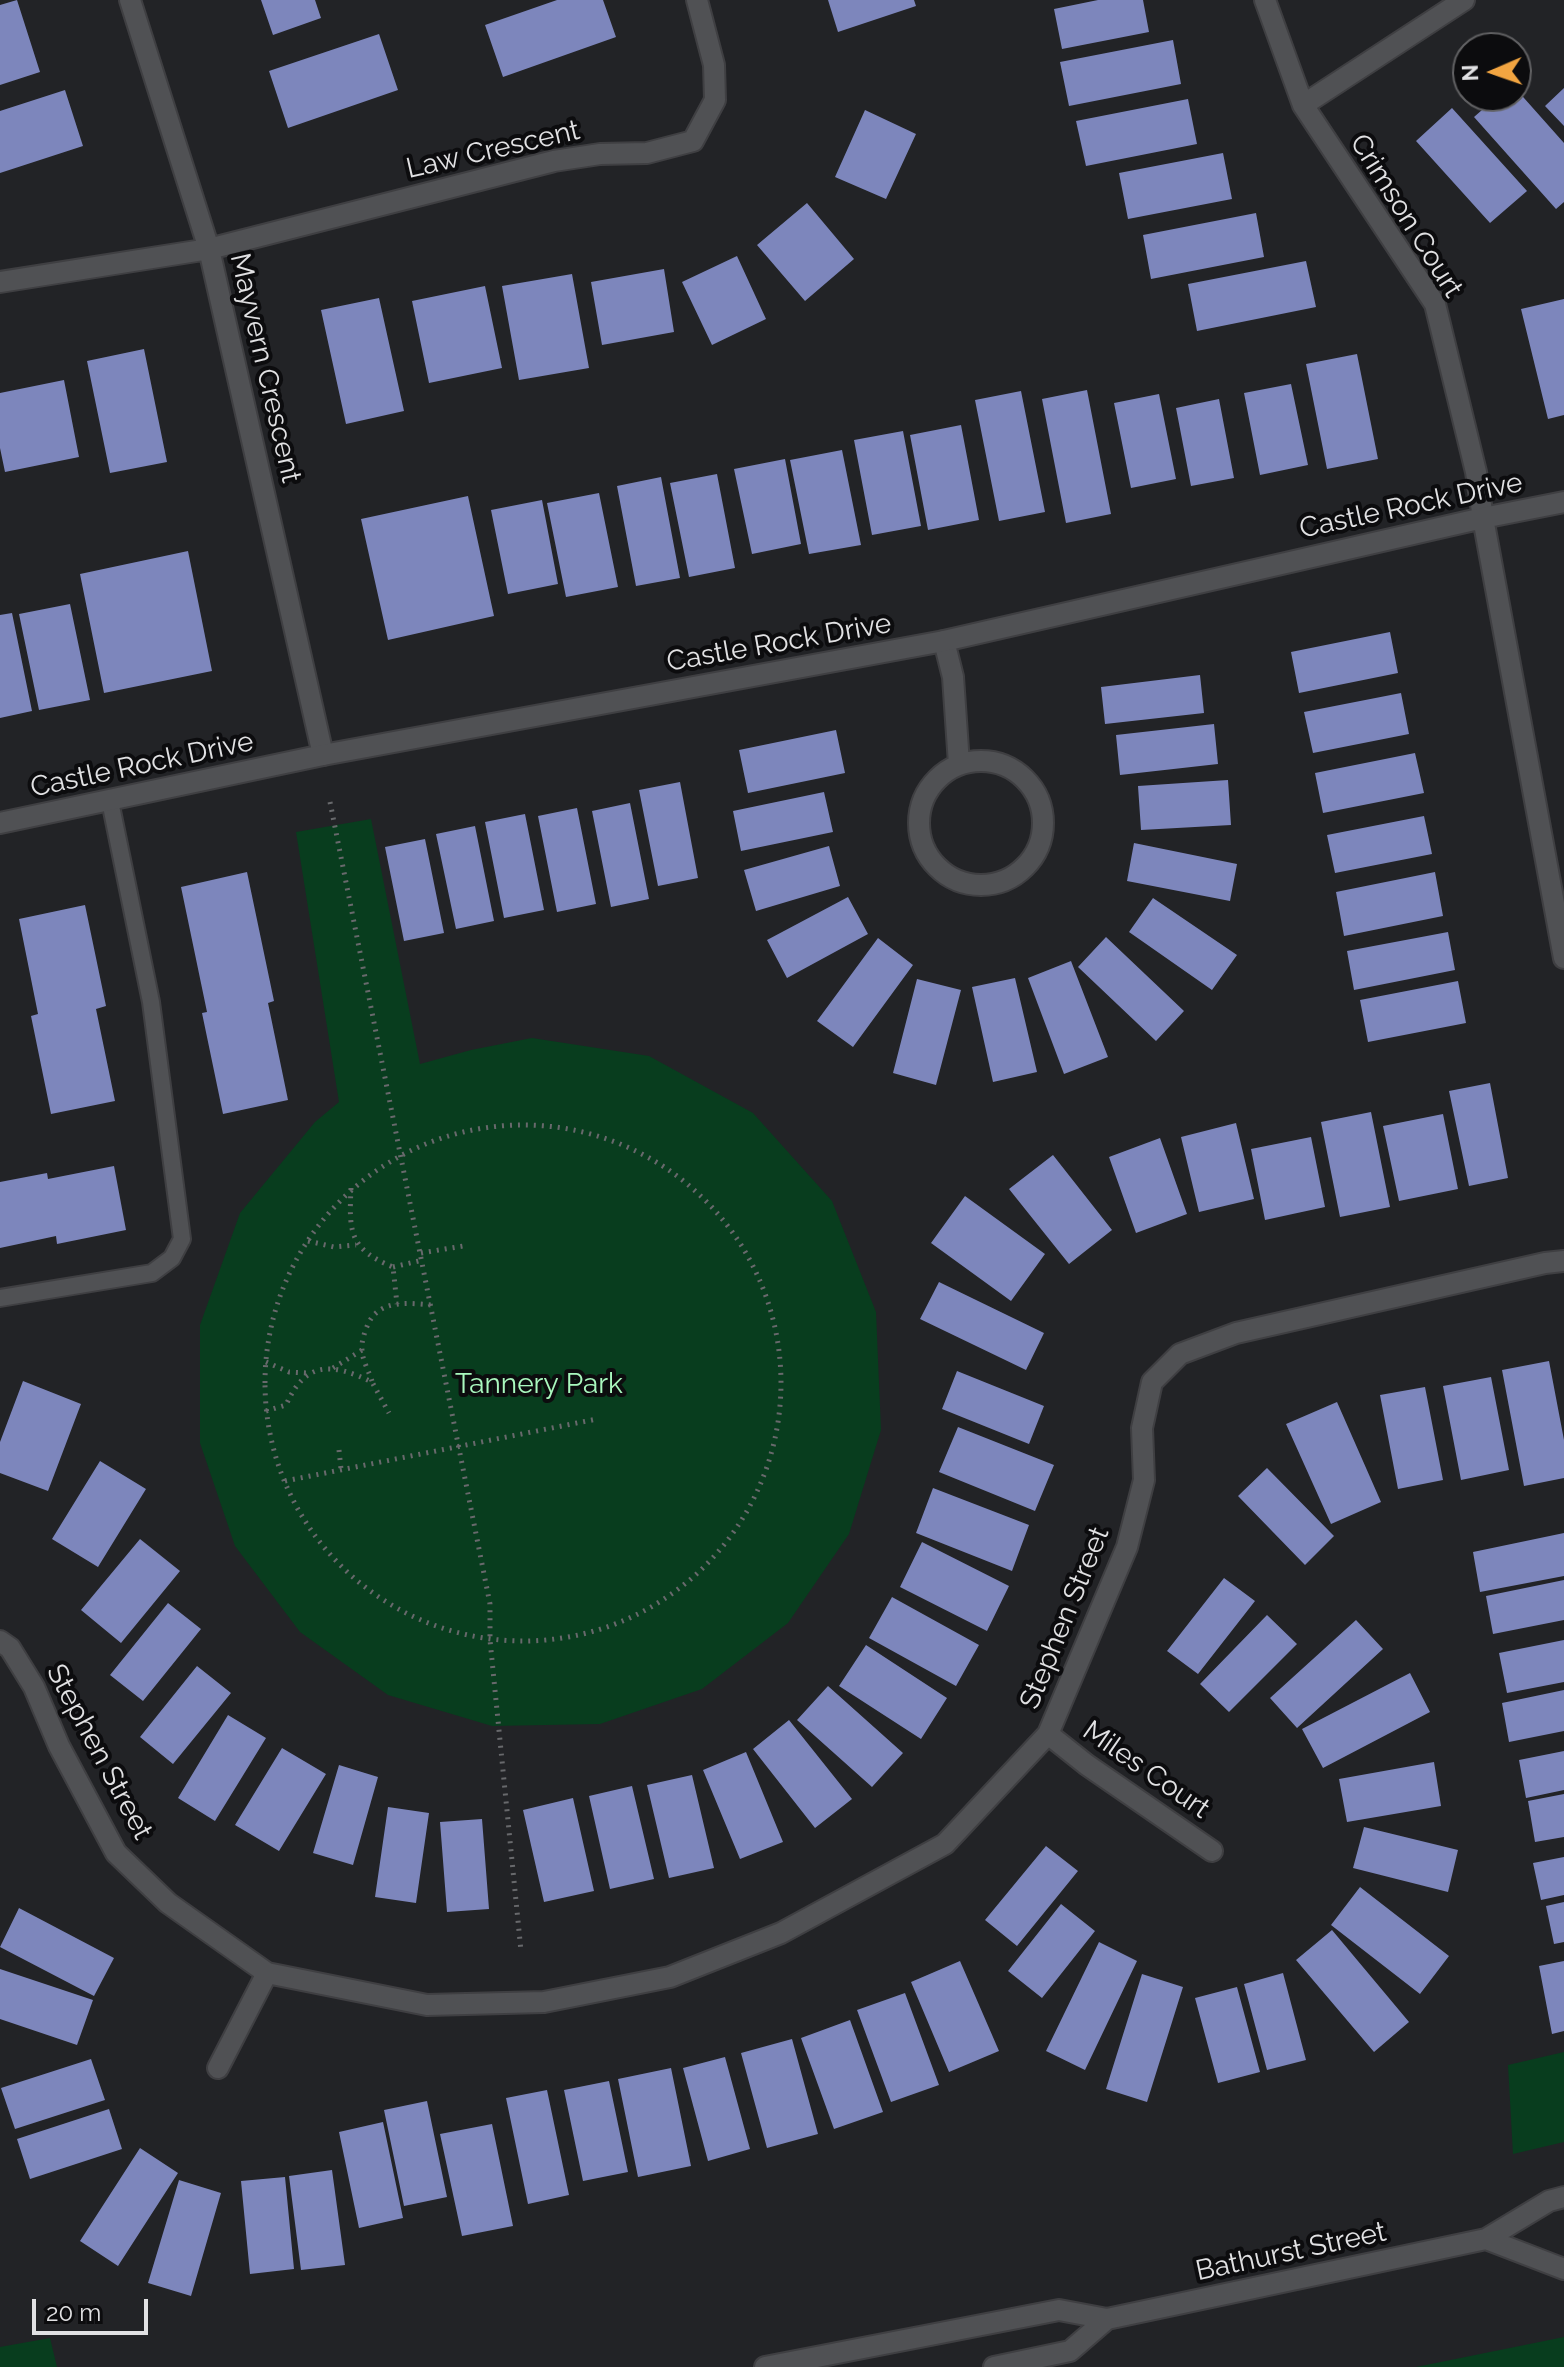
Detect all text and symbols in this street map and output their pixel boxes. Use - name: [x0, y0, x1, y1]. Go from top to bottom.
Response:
- north arrow: [1452, 32, 1532, 112]
- text: N: [1457, 64, 1483, 82]
- street label: Law Crescent: [403, 114, 583, 186]
- street label: Crimson Court: [1342, 128, 1470, 304]
- street label: Mayvern Crescent: [222, 250, 308, 486]
- street label: Castle Rock Drive: [1296, 466, 1526, 546]
- street label: Castle Rock Drive: [664, 607, 894, 679]
- street label: Castle Rock Drive: [27, 725, 257, 805]
- park label: Tannery Park: [455, 1368, 623, 1402]
- street label: Stephen Street: [1013, 1522, 1117, 1714]
- street label: Stephen Street: [39, 1659, 159, 1845]
- street label: Miles Court: [1076, 1714, 1216, 1826]
- street label: Bathurst Street: [1193, 2215, 1389, 2289]
- scale bar: [36, 2283, 152, 2333]
- text: 20 m: [46, 2298, 101, 2327]

